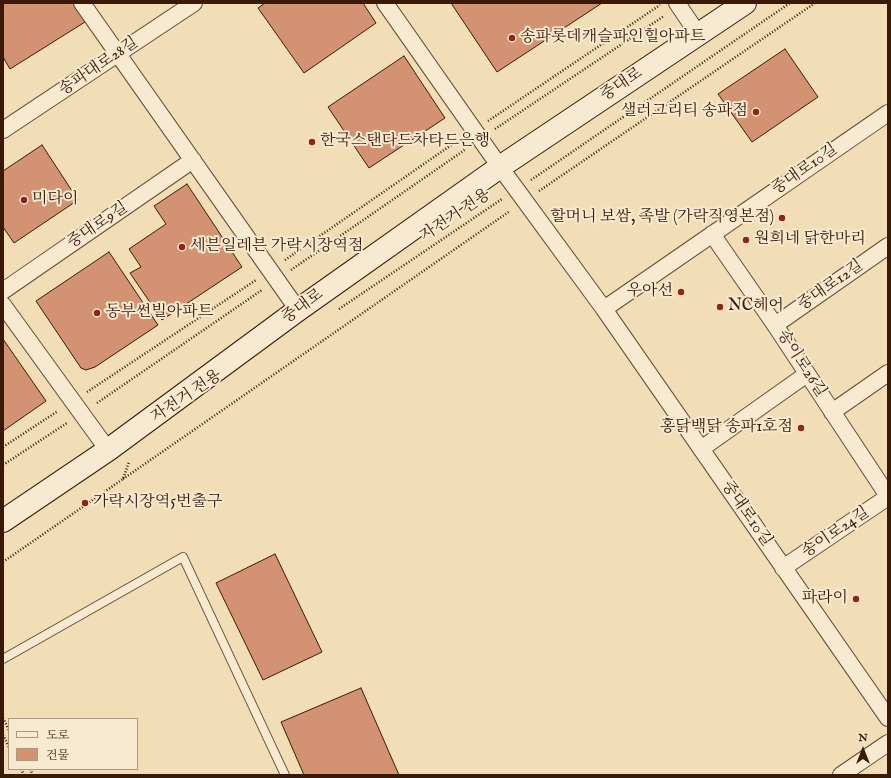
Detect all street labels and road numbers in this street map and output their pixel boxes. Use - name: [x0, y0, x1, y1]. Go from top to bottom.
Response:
- street label: 송파대로28길: [56, 34, 142, 100]
- street label: 중대로: [597, 64, 647, 106]
- street label: 중대로10길: [769, 140, 841, 200]
- street label: 자전거 전용: [417, 185, 495, 247]
- street label: 중대로9길: [64, 199, 132, 253]
- street label: 중대로12길: [795, 257, 867, 315]
- street label: 중대로: [279, 286, 327, 328]
- street label: 송이로26길: [772, 327, 830, 401]
- street label: 자전거 전용: [148, 366, 226, 428]
- street label: 중대로10길: [716, 478, 776, 550]
- street label: 송이로24길: [799, 503, 873, 563]

